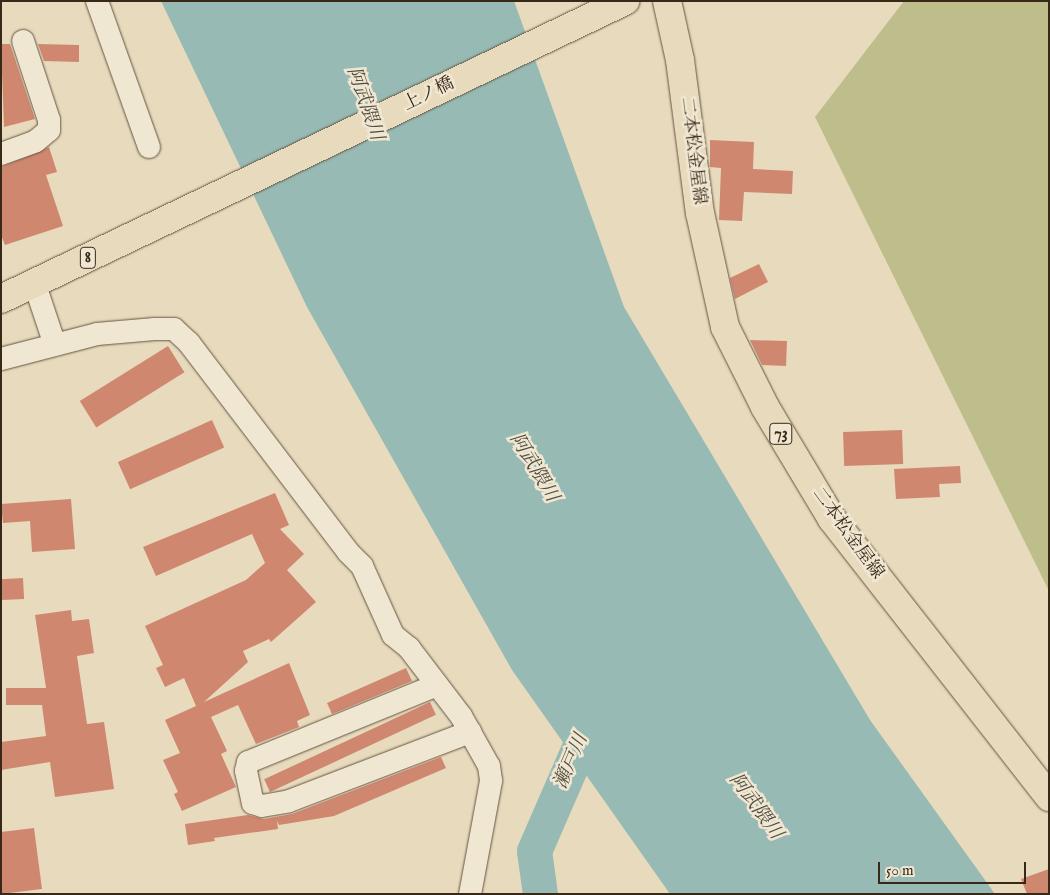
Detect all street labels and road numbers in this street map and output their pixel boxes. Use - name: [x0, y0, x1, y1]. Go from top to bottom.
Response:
- street label: 上ノ橋: [400, 73, 458, 117]
- street label: 二本松金屋線: [675, 96, 709, 206]
- road number: 8: [79, 244, 97, 272]
- road number: 73: [768, 420, 794, 448]
- street label: 二本松金屋線: [807, 484, 887, 584]

